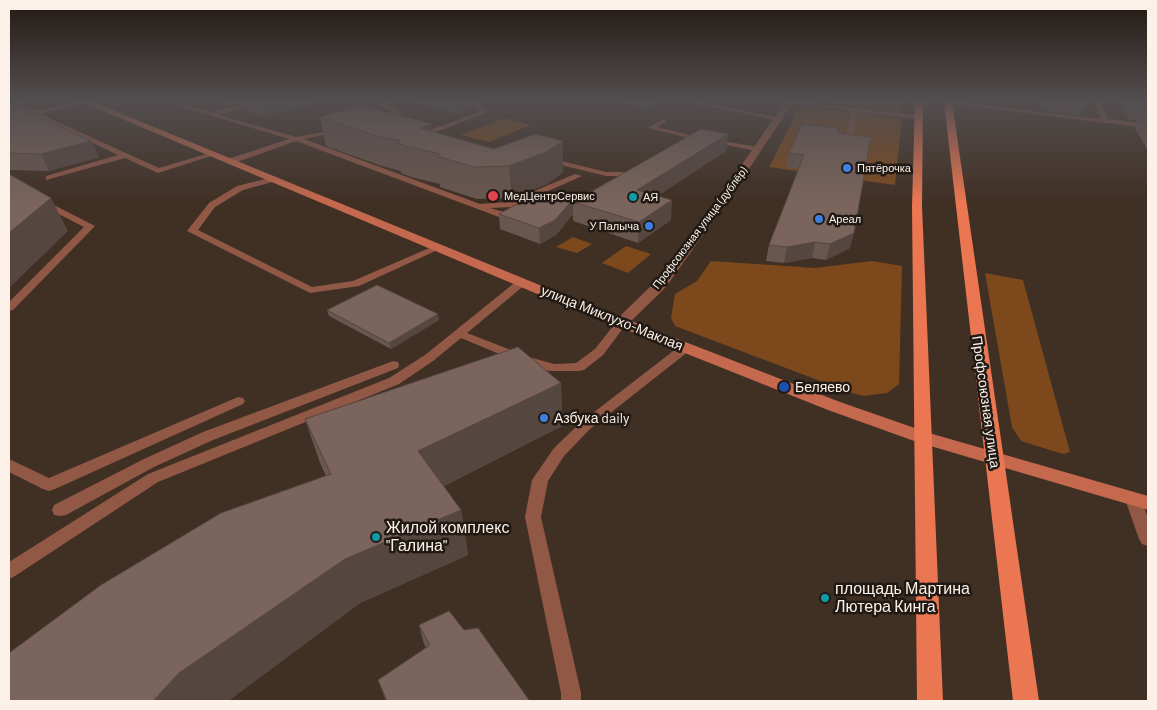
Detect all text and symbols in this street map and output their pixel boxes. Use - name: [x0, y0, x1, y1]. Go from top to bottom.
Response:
- place label: Пятёрочка: [857, 161, 911, 175]
- marker: Пятёрочка: [841, 162, 853, 174]
- street label: Профсоюзная улица (дублёр): [650, 164, 750, 292]
- marker: МедЦентрСервис: [486, 189, 500, 203]
- place label: МедЦентрСервис: [504, 189, 595, 203]
- place label: АЯ: [643, 190, 658, 204]
- marker: АЯ: [627, 191, 639, 203]
- place label: Ареал: [829, 212, 861, 226]
- marker: Ареал: [813, 213, 825, 225]
- place label: У Палыча: [590, 219, 639, 233]
- marker: У Палыча: [643, 220, 655, 232]
- street label: улица Миклухо-Маклая: [538, 282, 686, 354]
- street label: Профсоюзная улица: [968, 335, 1004, 469]
- place label: Беляево: [795, 379, 850, 395]
- marker: Беляево: [777, 380, 791, 394]
- place label: Азбука daily: [554, 410, 629, 426]
- marker: Азбука daily: [538, 412, 550, 424]
- place label: Жилой комплекс "Галина": [386, 518, 509, 556]
- marker: Жилой комплекс "Галина": [370, 531, 382, 543]
- place label: площадь Мартина Лютера Кинга: [835, 579, 970, 617]
- marker: площадь Мартина Лютера Кинга: [819, 592, 831, 604]

